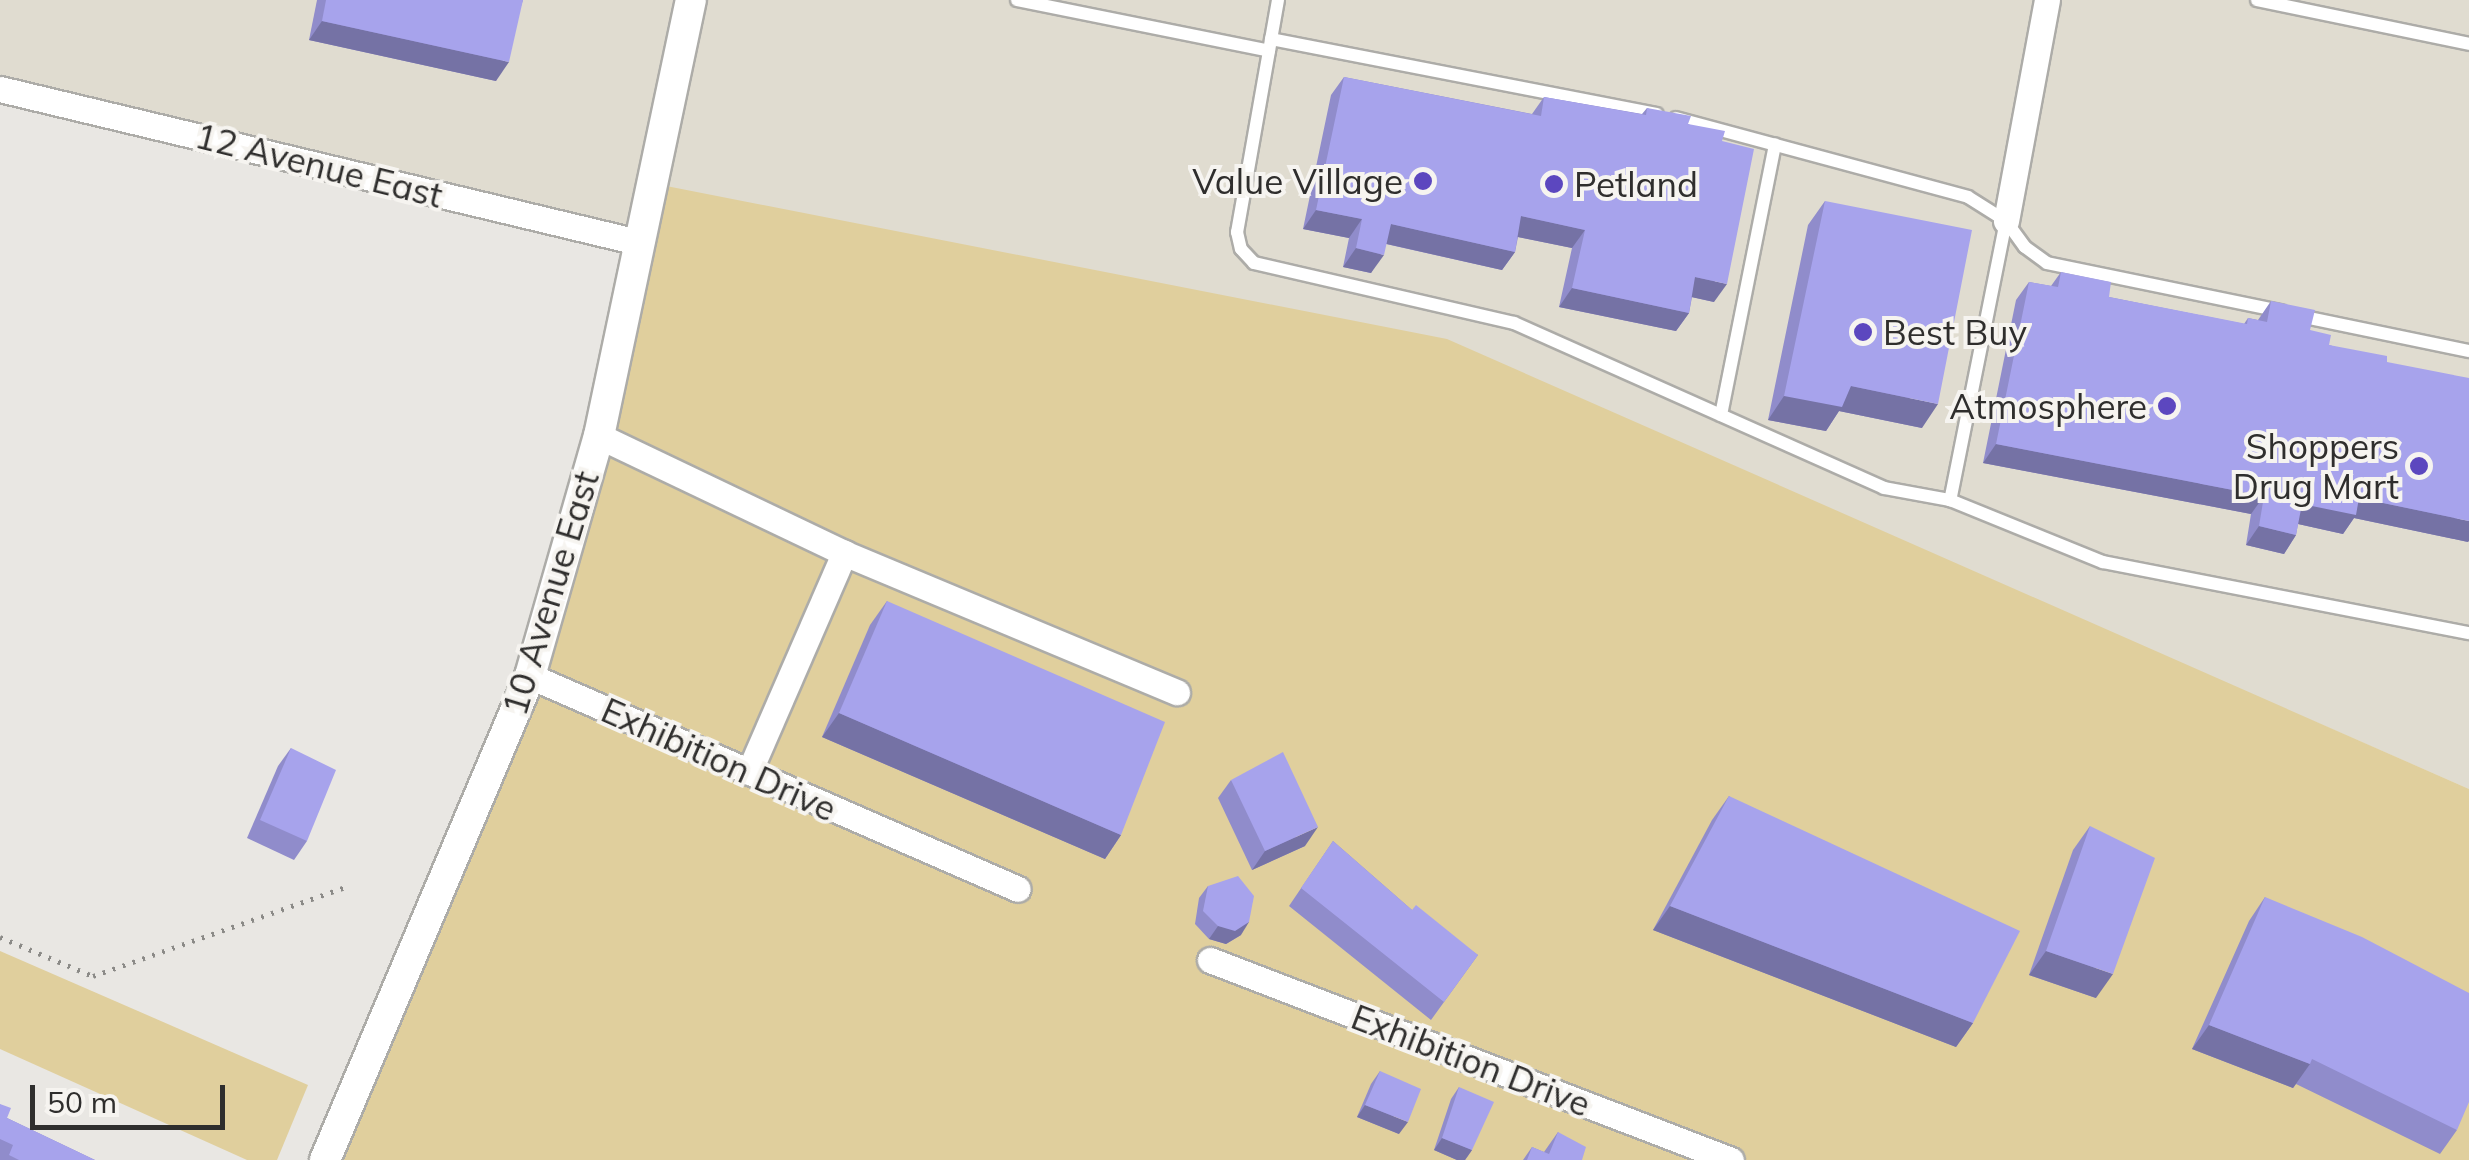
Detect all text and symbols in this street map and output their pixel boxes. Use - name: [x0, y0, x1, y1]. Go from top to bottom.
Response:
- street label: 12 Avenue East: [191, 114, 447, 216]
- place label: Value Village: [1192, 160, 1403, 202]
- place label: Petland: [1574, 163, 1698, 205]
- marker: Value Village: [1412, 170, 1434, 192]
- marker: Petland: [1543, 173, 1565, 195]
- place label: Best Buy: [1883, 311, 2027, 353]
- marker: Best Buy: [1852, 321, 1874, 343]
- place label: Atmosphere: [1949, 385, 2147, 427]
- marker: Atmosphere: [2156, 395, 2178, 417]
- place label: Shoppers Drug Mart: [2233, 425, 2399, 507]
- marker: Shoppers Drug Mart: [2408, 455, 2430, 477]
- street label: 10 Avenue East: [493, 466, 607, 720]
- street label: Exhibition Drive: [595, 689, 843, 829]
- street label: Exhibition Drive: [1346, 995, 1596, 1125]
- scale bar: [35, 1065, 230, 1127]
- text: 50 m: [47, 1083, 117, 1121]

